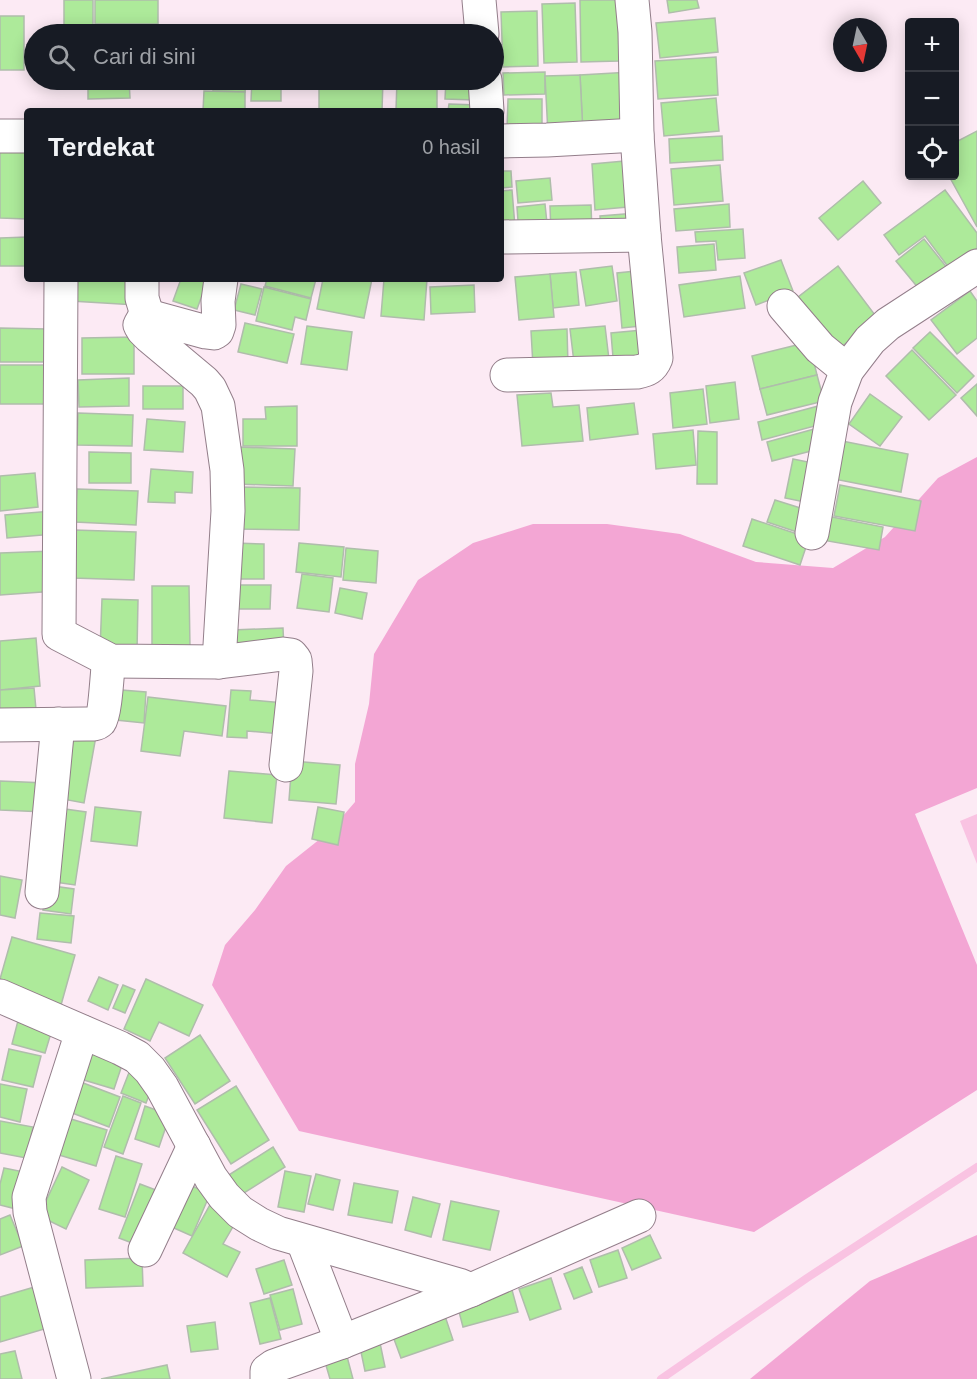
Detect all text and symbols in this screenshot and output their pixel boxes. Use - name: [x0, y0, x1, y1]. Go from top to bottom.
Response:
- north arrow: [833, 18, 887, 72]
- map controls: [905, 18, 959, 180]
- button: +: [905, 18, 959, 72]
- search box: [24, 24, 504, 90]
- icon: search: [45, 41, 78, 74]
- text: Cari di sini: [93, 44, 196, 69]
- button: −: [905, 72, 959, 126]
- button: locate: [905, 126, 959, 180]
- text: Terdekat: [48, 132, 154, 162]
- text: 0 hasil: [422, 136, 480, 158]

